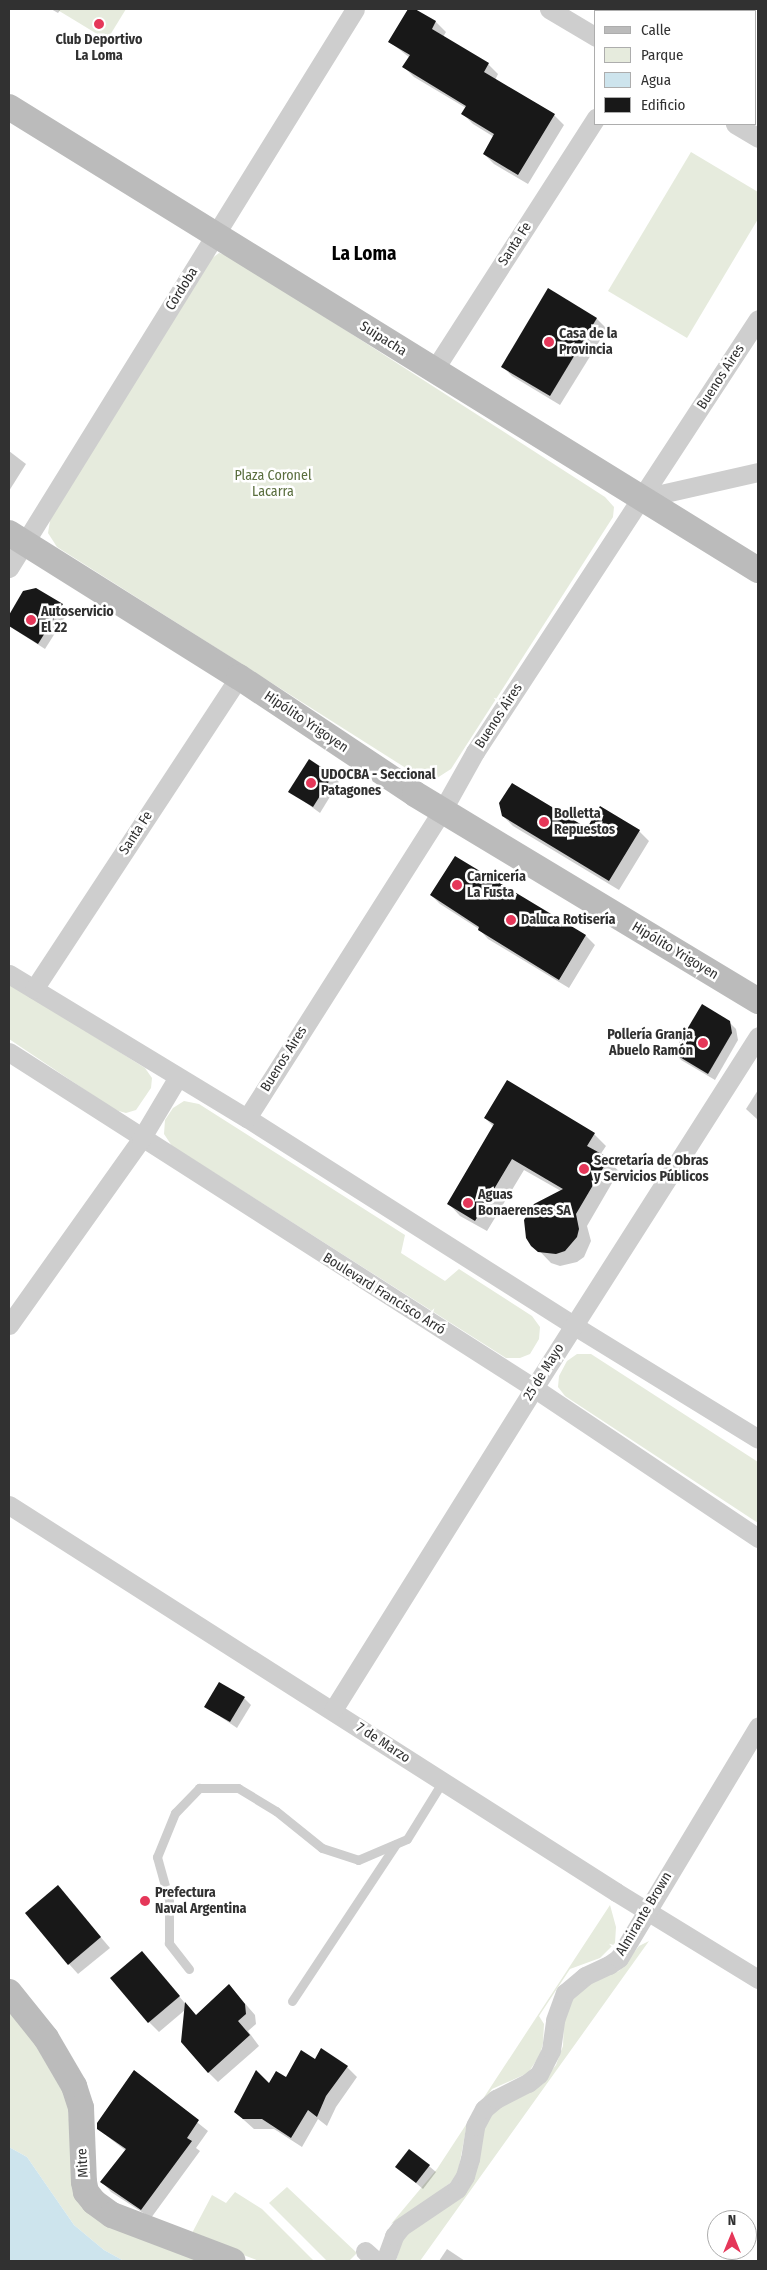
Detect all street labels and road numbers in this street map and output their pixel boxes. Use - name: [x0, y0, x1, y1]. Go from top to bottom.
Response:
- street label: Santa Fe: [495, 219, 535, 269]
- street label: Córdoba: [162, 264, 202, 314]
- street label: Suipacha: [356, 318, 410, 360]
- street label: Buenos Aires: [694, 341, 748, 413]
- street label: Buenos Aires: [472, 680, 526, 752]
- street label: Hipólito Yrigoyen: [261, 688, 351, 756]
- street label: Santa Fe: [116, 808, 156, 858]
- street label: Hipólito Yrigoyen: [629, 919, 721, 983]
- street label: Buenos Aires: [257, 1023, 311, 1095]
- street label: Boulevard Francisco Arró: [320, 1249, 448, 1339]
- street label: 25 de Mayo: [520, 1341, 568, 1403]
- street label: 7 de Marzo: [353, 1719, 413, 1767]
- street label: Almirante Brown: [612, 1869, 676, 1959]
- street label: Mitre: [74, 2148, 92, 2178]

